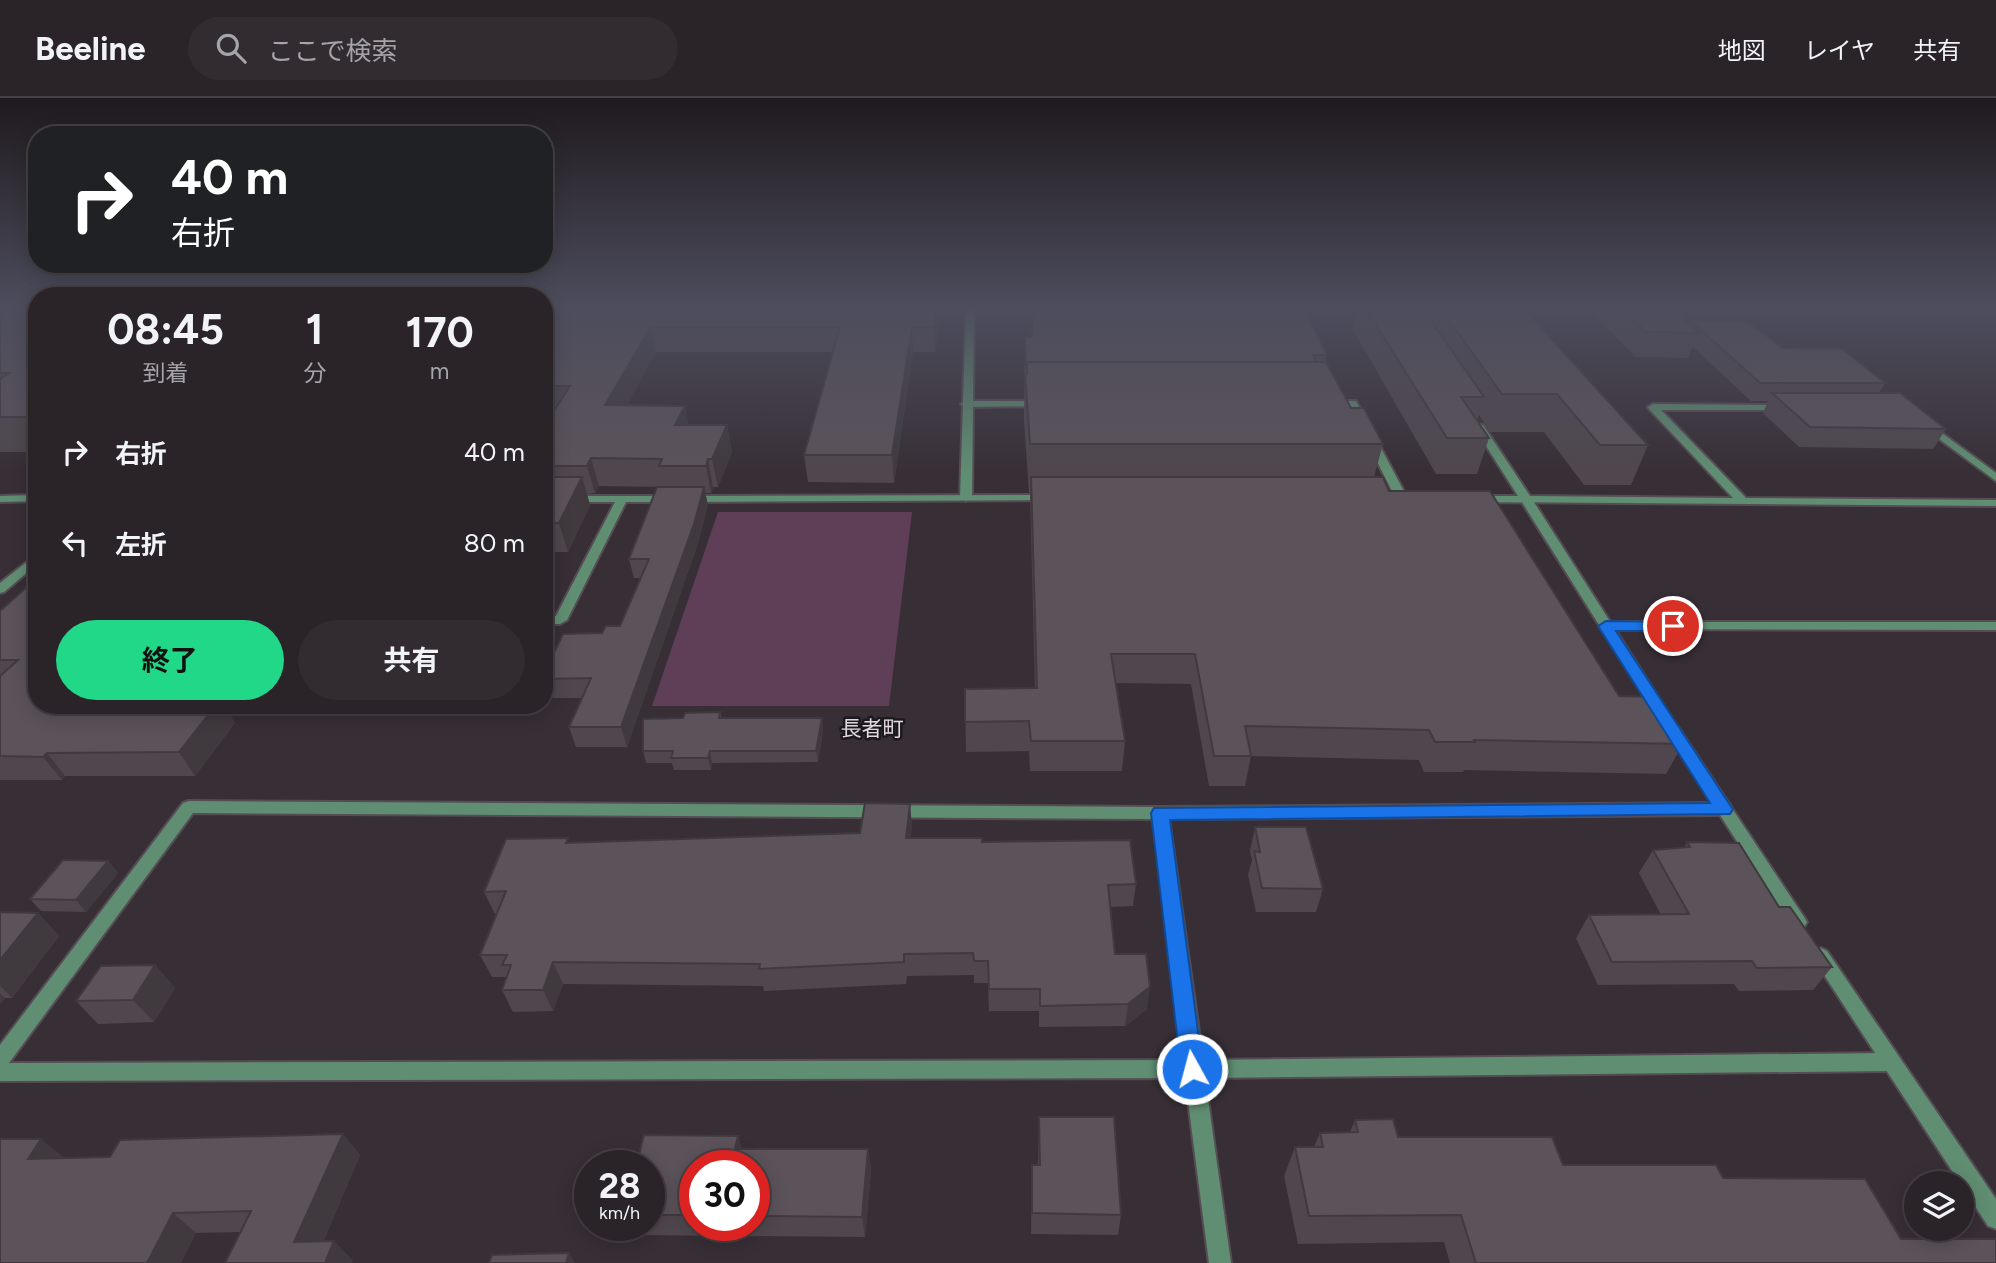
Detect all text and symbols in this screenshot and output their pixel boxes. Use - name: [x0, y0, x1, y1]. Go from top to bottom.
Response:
- search box: [188, 17, 678, 80]
- text: Beeline: [35, 29, 146, 68]
- icon: search: [212, 29, 250, 67]
- text: ここで検索: [268, 35, 398, 67]
- text: 地図: [1718, 36, 1766, 65]
- text: レイヤ: [1804, 36, 1875, 65]
- text: 共有: [1913, 36, 1961, 65]
- text: 40 m: [171, 147, 288, 206]
- icon: right: [56, 154, 147, 245]
- text: 右折: [171, 214, 235, 252]
- text: 08:45: [107, 304, 224, 355]
- text: 1: [306, 304, 323, 355]
- text: 170: [405, 307, 474, 358]
- text: m: [430, 357, 449, 385]
- text: 到着: [143, 359, 189, 387]
- text: 分: [303, 359, 326, 387]
- icon: right: [56, 433, 94, 471]
- text: 40 m: [464, 436, 525, 468]
- text: 右折: [115, 438, 167, 470]
- icon: left: [56, 524, 94, 562]
- text: 80 m: [464, 527, 525, 559]
- text: 左折: [115, 529, 167, 561]
- pin: [1643, 596, 1703, 656]
- icon: arrive: [1654, 607, 1692, 645]
- button: 終了: [56, 620, 284, 700]
- button: 共有: [298, 620, 525, 700]
- district label: 長者町: [841, 716, 904, 741]
- position arrow: [1155, 1032, 1229, 1106]
- speed limit sign: 30: [679, 1150, 770, 1241]
- text: 28: [599, 1165, 640, 1207]
- map controls: [1904, 1171, 1974, 1241]
- button: layers: [1904, 1171, 1974, 1241]
- text: km/h: [599, 1202, 640, 1224]

